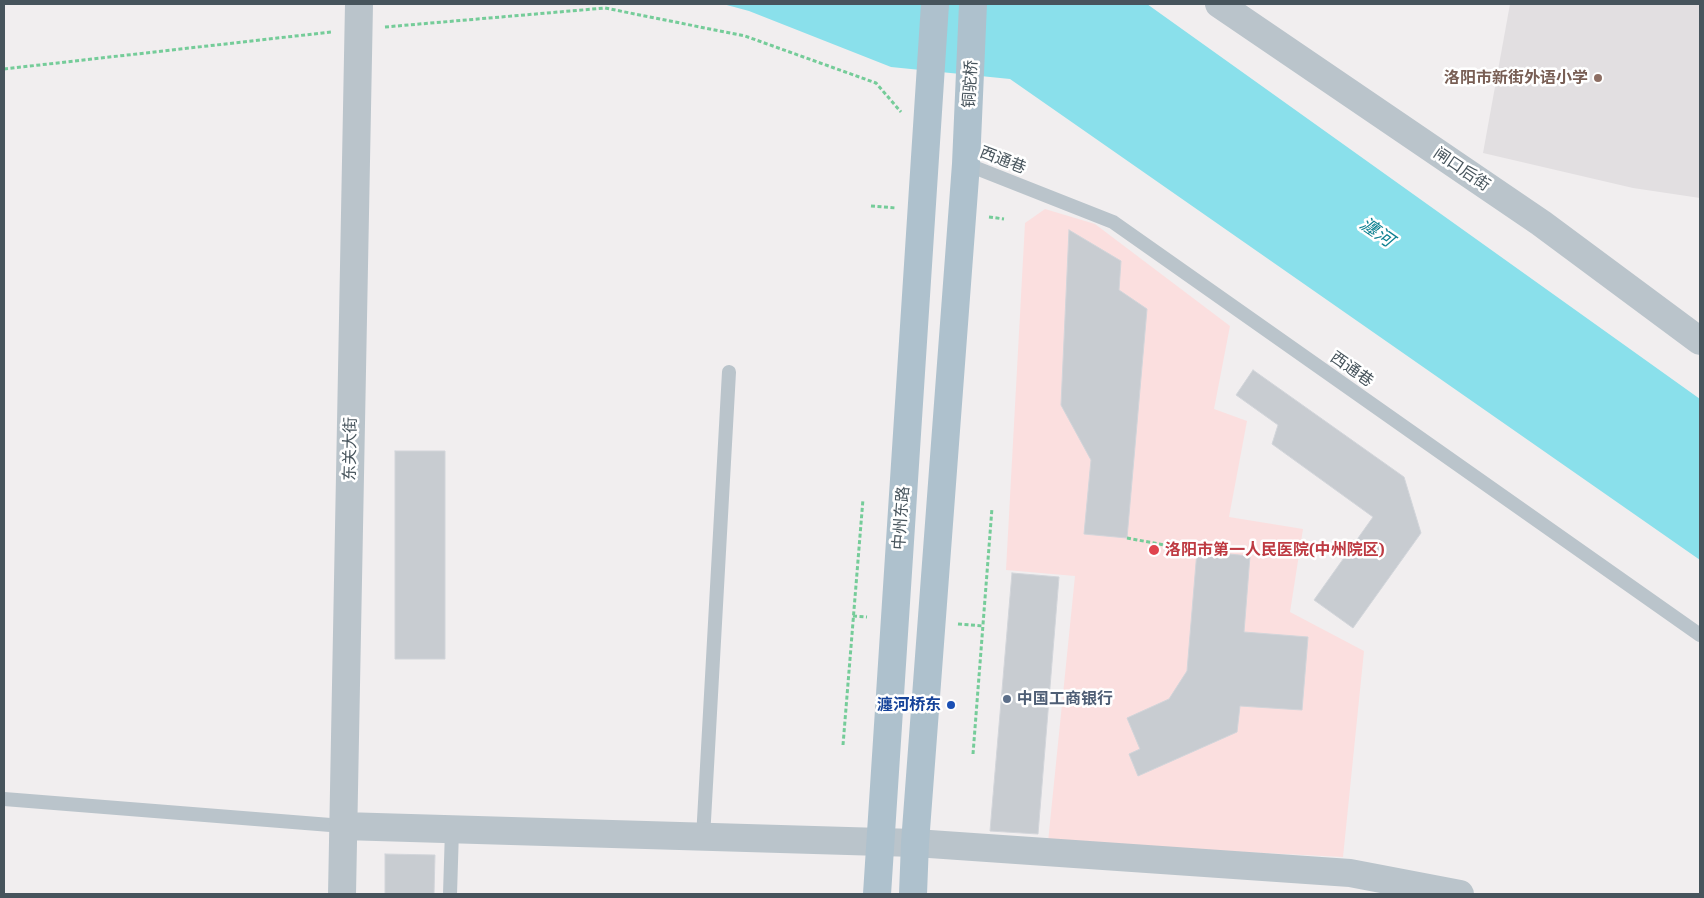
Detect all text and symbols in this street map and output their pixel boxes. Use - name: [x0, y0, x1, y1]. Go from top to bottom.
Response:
- street label: 铜驼桥: [959, 60, 981, 108]
- place label: 洛阳市新街外语小学: [1444, 68, 1588, 88]
- marker: 洛阳市新街外语小学: [1592, 72, 1604, 84]
- street label: 西通巷: [977, 142, 1029, 178]
- street label: 闸口后街: [1430, 143, 1494, 195]
- water label: 瀍河: [1356, 213, 1398, 251]
- street label: 西通巷: [1327, 347, 1377, 391]
- street label: 东关大街: [340, 417, 360, 481]
- street label: 中州东路: [889, 485, 913, 551]
- place label: 洛阳市第一人民医院(中州院区): [1165, 540, 1385, 560]
- marker: 洛阳市第一人民医院(中州院区): [1147, 543, 1161, 557]
- place label: 中国工商银行: [1017, 689, 1113, 709]
- marker: 中国工商银行: [1001, 693, 1013, 705]
- place label: 瀍河桥东: [877, 695, 941, 715]
- marker: 瀍河桥东: [945, 699, 957, 711]

